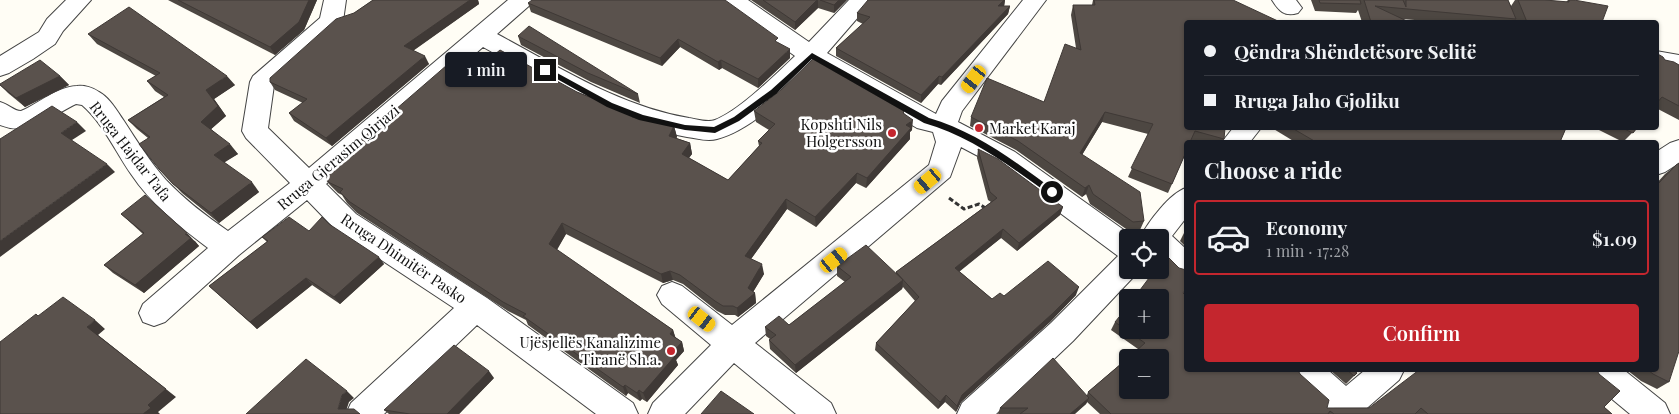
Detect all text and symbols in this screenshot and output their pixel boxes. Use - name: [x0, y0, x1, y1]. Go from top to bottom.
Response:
- text: Qëndra Shëndetësore Selitë: [1234, 38, 1476, 64]
- callout: 1 min: [445, 52, 528, 88]
- text: 1 min: [467, 59, 505, 80]
- route end: [534, 59, 556, 81]
- car: [958, 63, 989, 95]
- text: Rruga Jaho Gjoliku: [1234, 87, 1400, 113]
- street label: Rruga Hajdar Tafa: [86, 97, 177, 205]
- street label: Rruga Gjerasim Qirjazi: [273, 100, 404, 214]
- place label: Kopshti Nils Holgersson: [800, 114, 882, 151]
- place label: Market Karaj: [989, 118, 1076, 138]
- marker: Market Karaj: [973, 122, 985, 134]
- marker: Kopshti Nils Holgersson: [886, 127, 898, 139]
- text: Choose a ride: [1204, 155, 1342, 185]
- car: [911, 166, 944, 196]
- route start: [1041, 181, 1063, 203]
- street label: Rruga Dhimitër Pasko: [337, 208, 471, 308]
- text: Economy: [1266, 214, 1347, 240]
- icon: car: [1206, 215, 1251, 260]
- text: $1.09: [1592, 225, 1637, 251]
- map controls: [1119, 229, 1169, 399]
- button: locate: [1119, 229, 1169, 279]
- text: 1 min · 17:28: [1266, 240, 1349, 261]
- car: [817, 245, 850, 275]
- button: +: [1119, 289, 1169, 339]
- car: [685, 304, 718, 334]
- button: Confirm: [1204, 304, 1639, 362]
- place label: Ujësjellës Kanalizime Tiranë Sh.a.: [520, 332, 661, 369]
- marker: Ujësjellës Kanalizime Tiranë Sh.a.: [665, 345, 677, 357]
- button: −: [1119, 349, 1169, 399]

